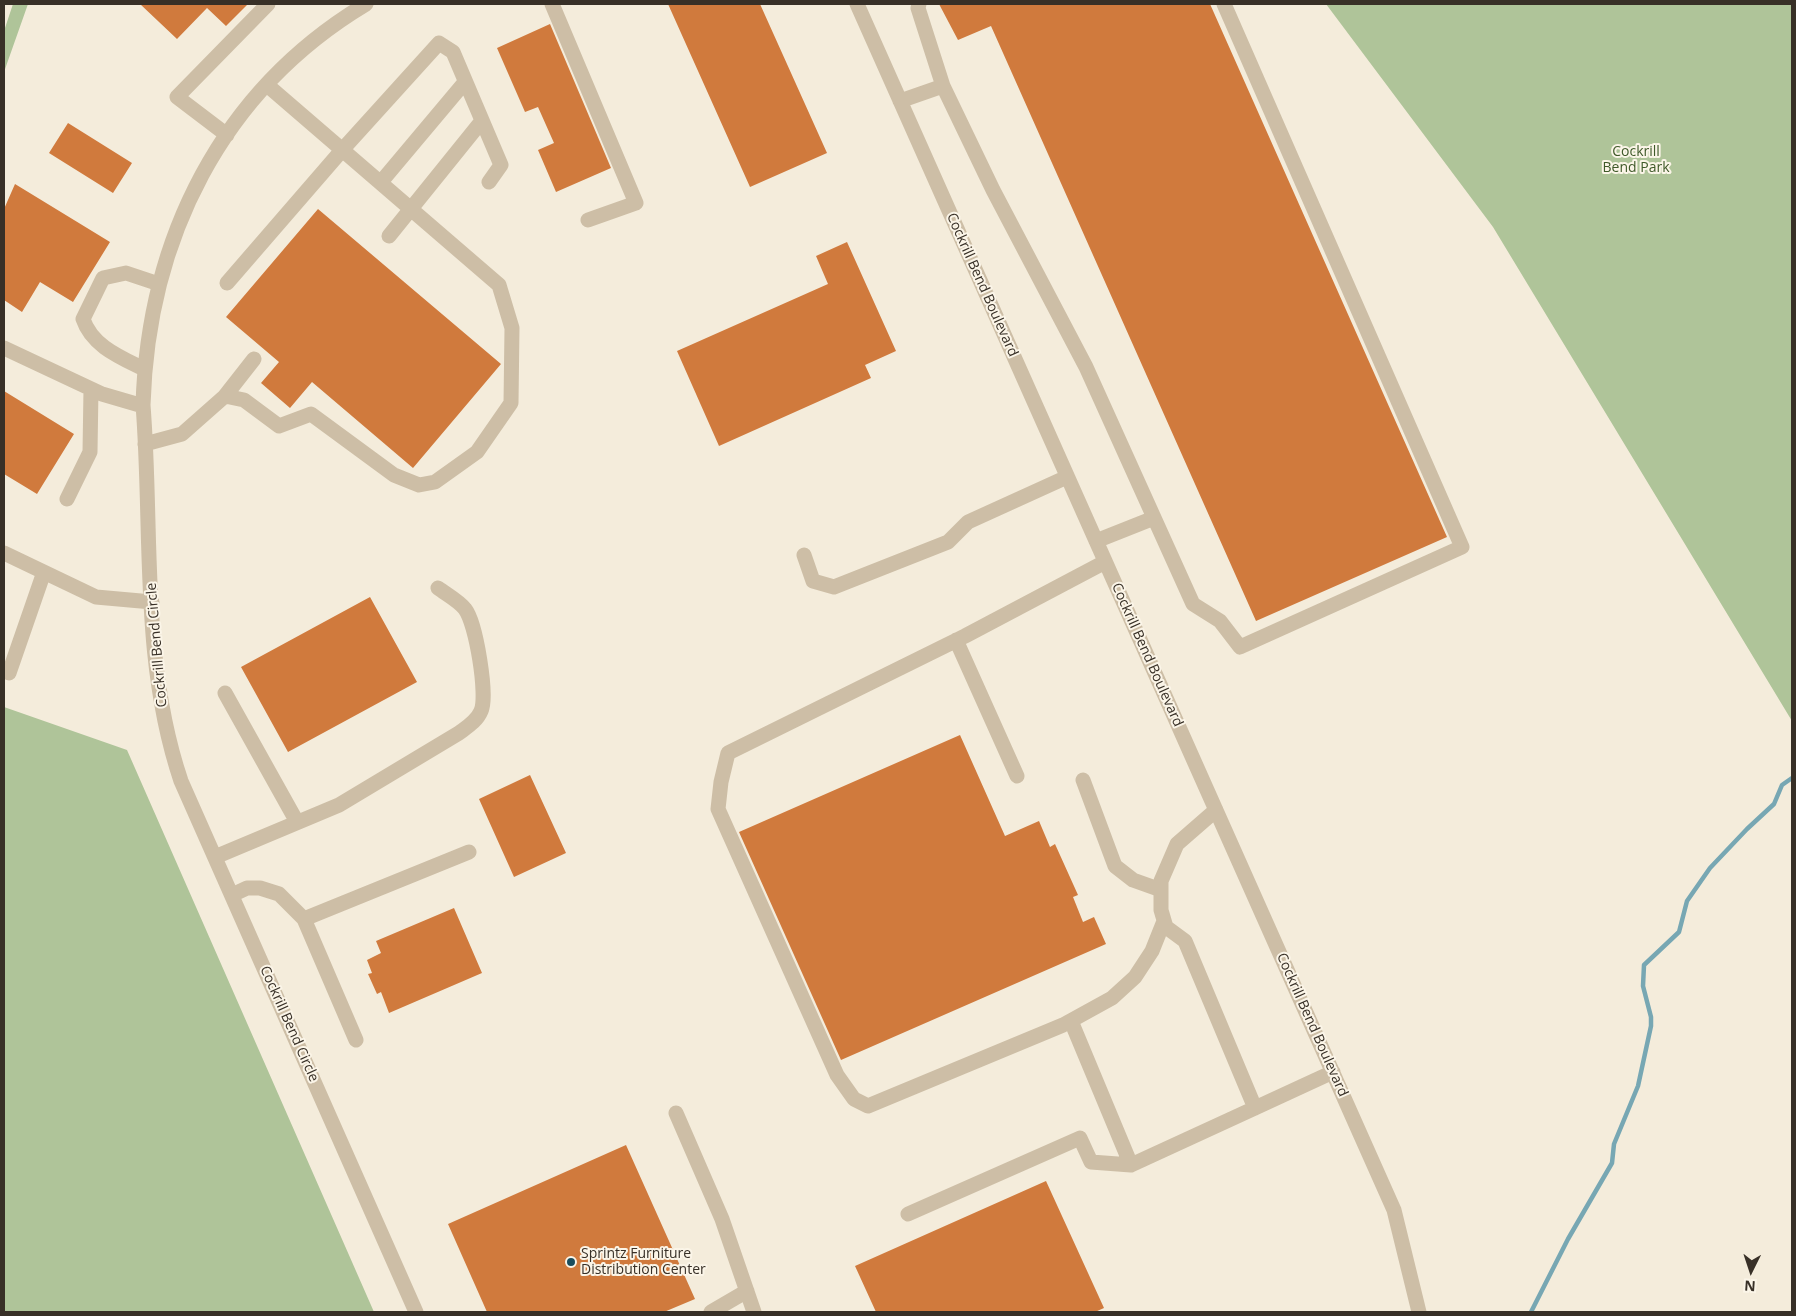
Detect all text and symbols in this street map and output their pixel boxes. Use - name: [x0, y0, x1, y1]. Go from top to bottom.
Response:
- park label: Cockrill Bend Park: [1603, 144, 1669, 176]
- street label: Cockrill Bend Boulevard: [943, 211, 1021, 359]
- street label: Cockrill Bend Boulevard: [1108, 581, 1186, 729]
- street label: Cockrill Bend Circle: [143, 582, 171, 708]
- street label: Cockrill Bend Boulevard: [1273, 951, 1351, 1099]
- street label: Cockrill Bend Circle: [256, 963, 322, 1085]
- place label: Sprintz Furniture Distribution Center: [581, 1246, 706, 1278]
- north arrow: [1726, 1246, 1776, 1296]
- marker: Sprintz Furniture Distribution Center: [565, 1256, 577, 1268]
- text: N: [1744, 1277, 1756, 1296]

